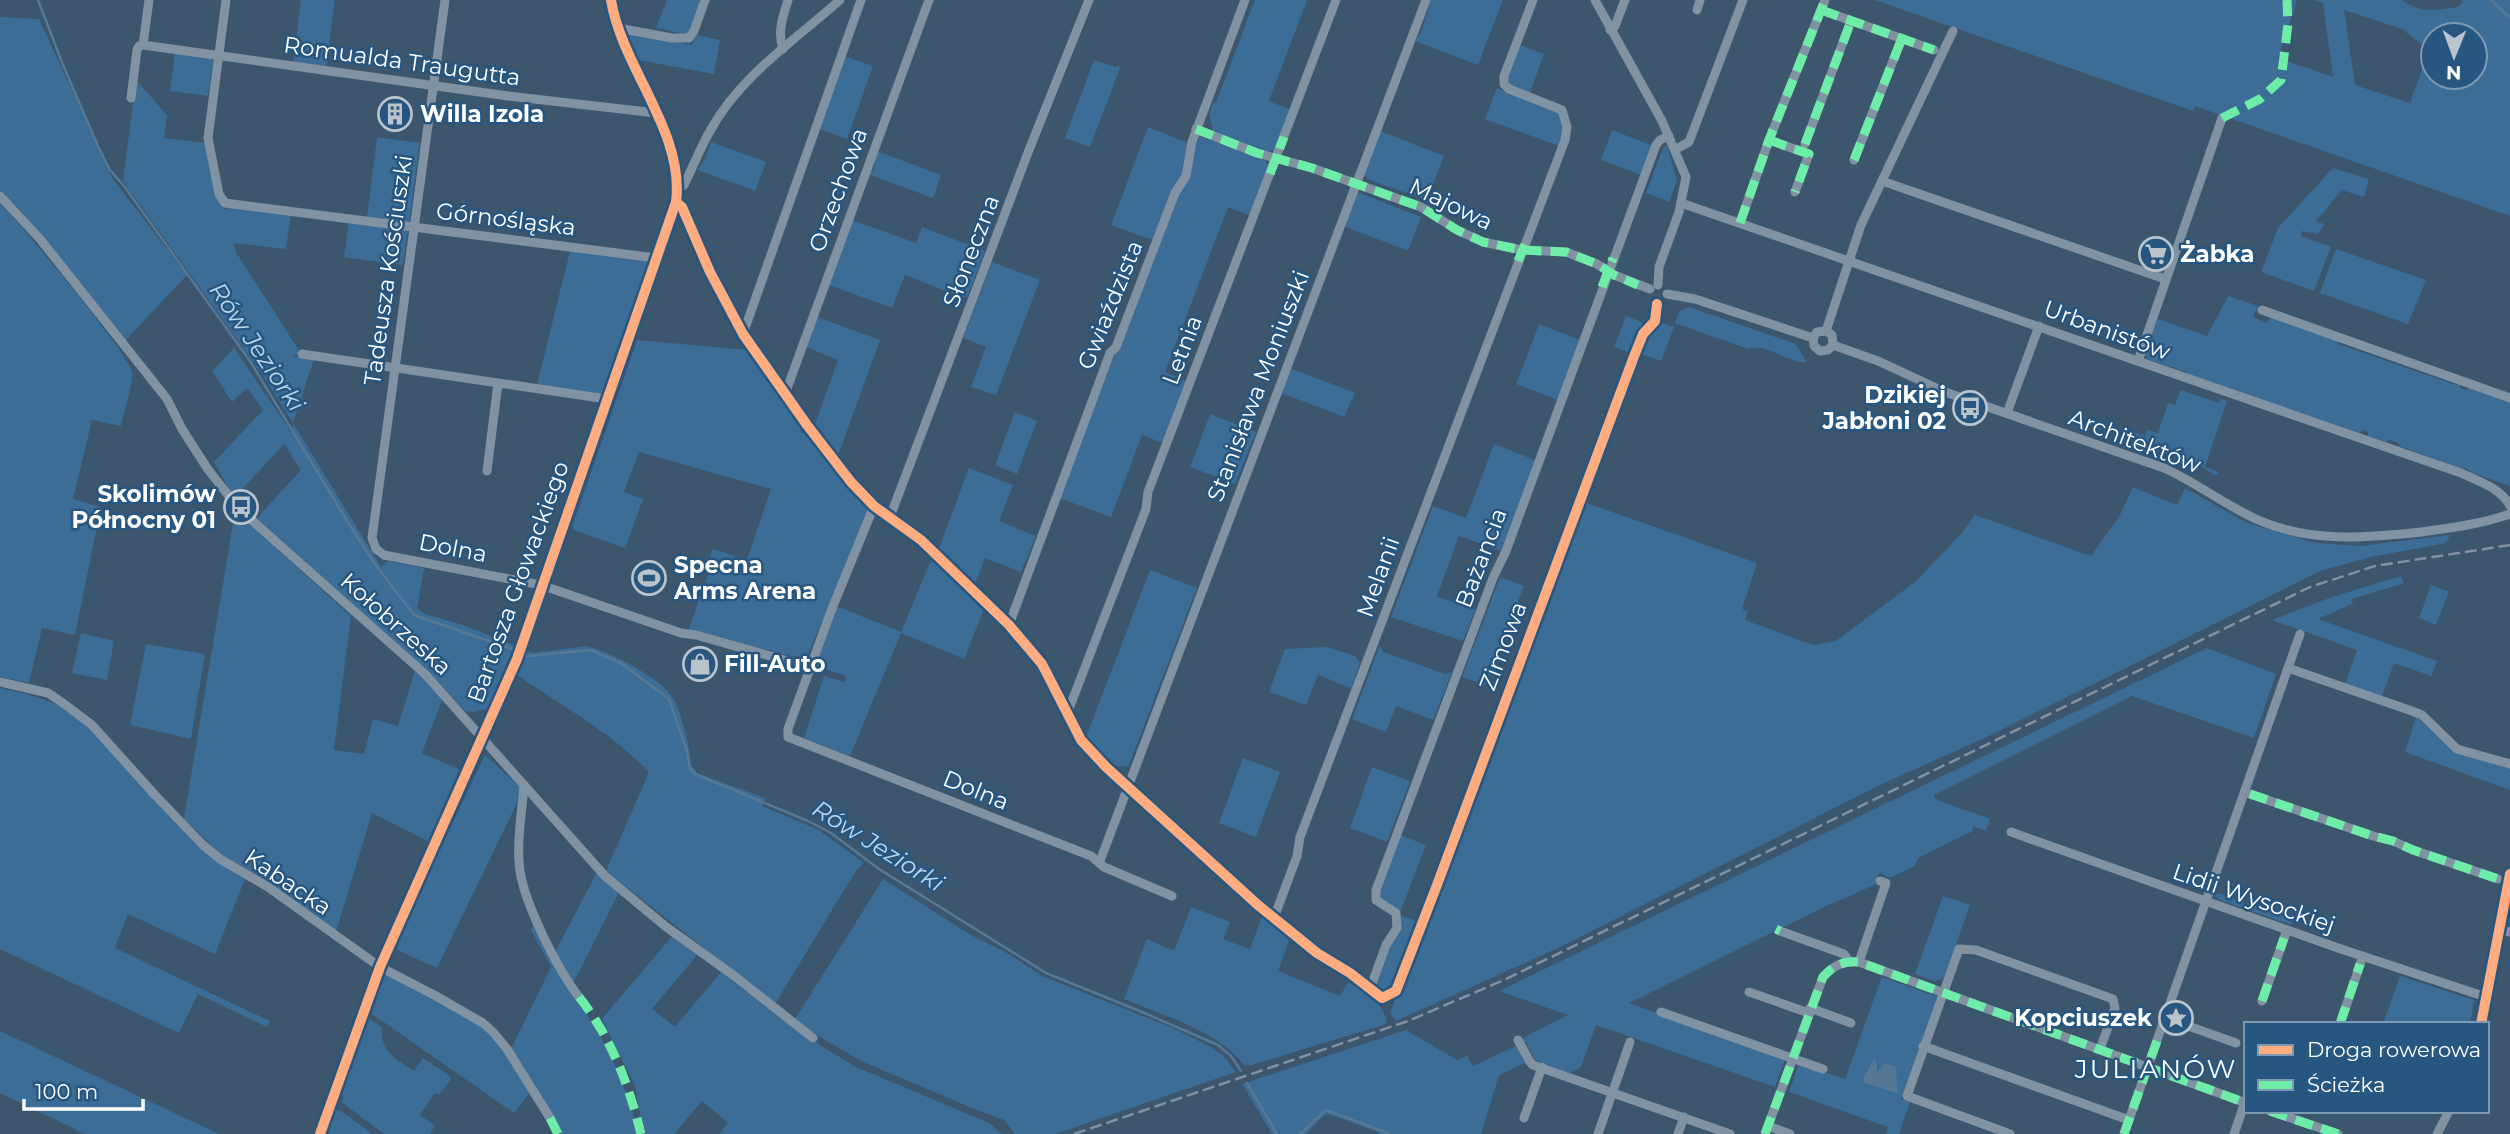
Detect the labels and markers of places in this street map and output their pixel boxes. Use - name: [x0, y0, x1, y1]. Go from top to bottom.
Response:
- building icon: Willa Izola: [376, 95, 414, 133]
- place label: Willa Izola: [420, 100, 544, 128]
- supermarket icon: Żabka: [2137, 235, 2175, 273]
- place label: Żabka: [2180, 239, 2255, 268]
- place label: Dzikiej Jabłoni 02: [1821, 381, 1946, 435]
- bus stop icon: Dzikiej Jabłoni 02: [1951, 389, 1989, 427]
- place label: Skolimów Północny 01: [72, 480, 216, 534]
- bus stop icon: Skolimów Północny 01: [222, 488, 260, 526]
- place label: Specna Arms Arena: [673, 551, 816, 605]
- sports icon: Specna Arms Arena: [630, 559, 668, 597]
- shop icon: Fill-Auto: [681, 645, 719, 683]
- place label: Fill-Auto: [724, 650, 826, 678]
- place icon: Kopciuszek: [2157, 999, 2195, 1037]
- place label: Kopciuszek: [2014, 1004, 2153, 1032]

